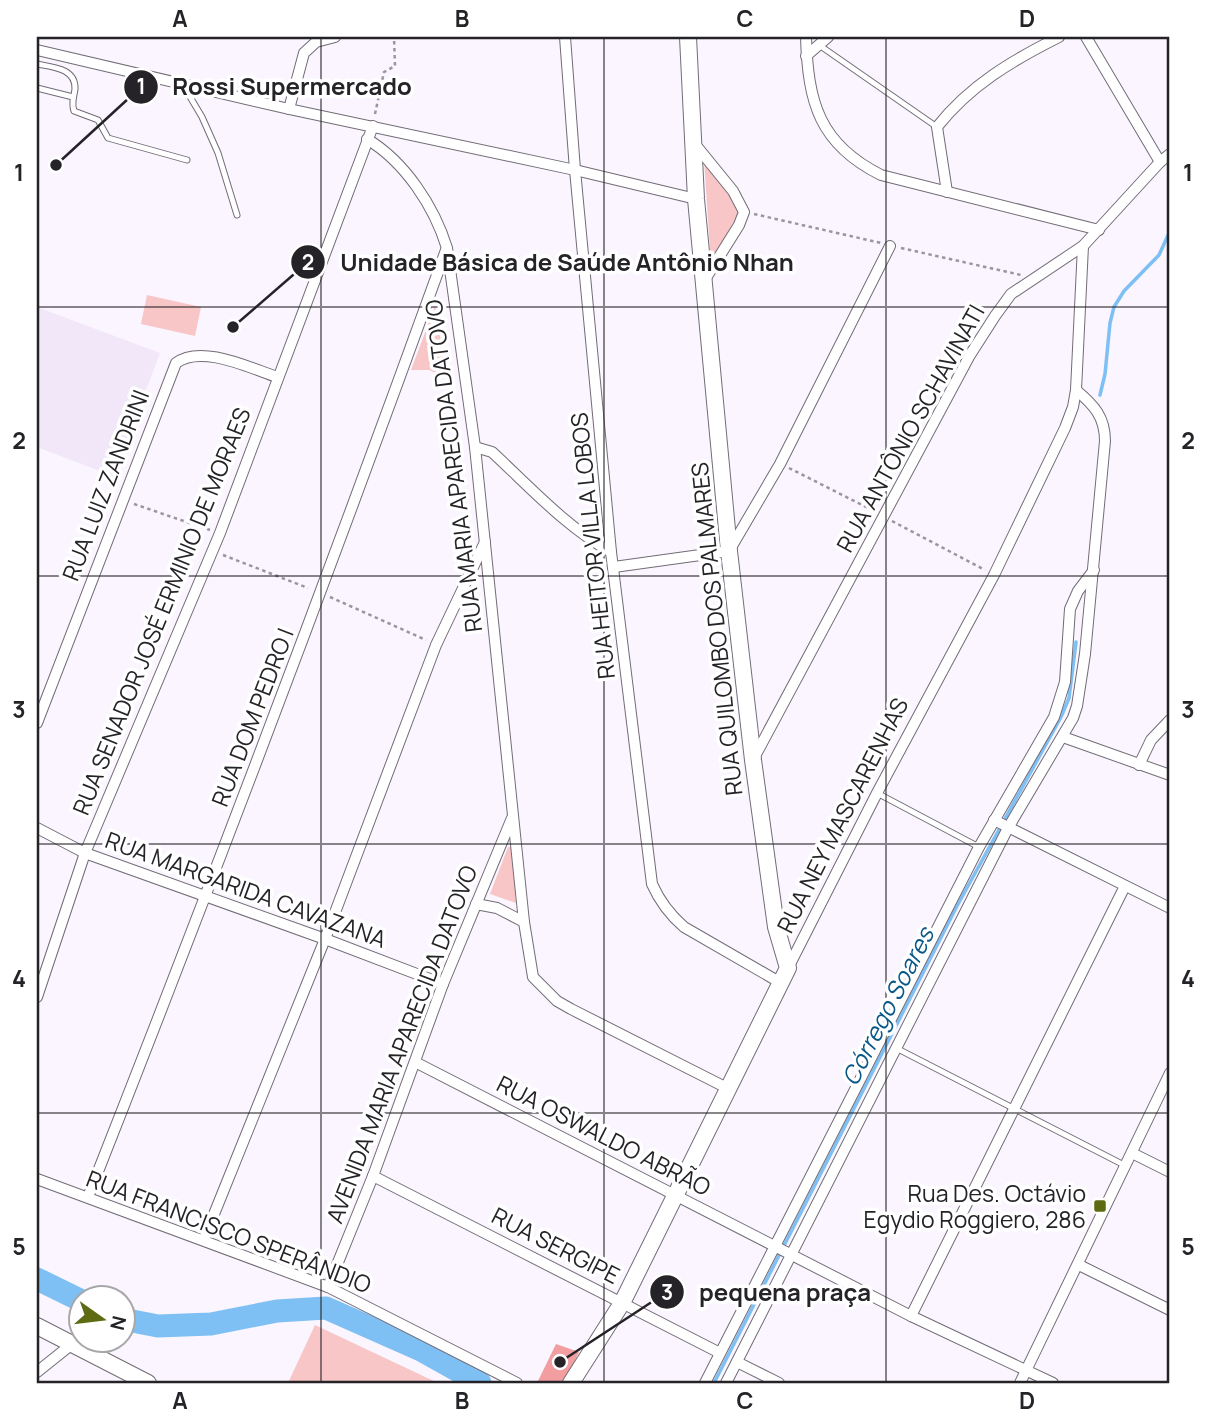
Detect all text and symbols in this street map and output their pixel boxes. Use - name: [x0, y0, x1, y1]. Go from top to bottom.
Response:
- text: A: [172, 2, 188, 34]
- text: B: [455, 2, 469, 34]
- text: C: [737, 2, 754, 34]
- text: D: [1019, 2, 1035, 34]
- callout: Rossi Supermercado: [123, 64, 426, 109]
- text: Rossi Supermercado: [172, 69, 412, 102]
- text: 1: [136, 72, 146, 100]
- text: 1: [14, 156, 24, 188]
- text: 1: [1183, 156, 1193, 188]
- callout: Unidade Básica de Saúde Antônio Nhan: [291, 240, 807, 285]
- text: Unidade Básica de Saúde Antônio Nhan: [340, 245, 794, 278]
- text: 2: [302, 248, 314, 276]
- street label: RUA MARIA APARECIDA DATOVO: [417, 298, 489, 634]
- street label: RUA ANTÔNIO SCHAVINATI: [828, 298, 992, 558]
- street label: RUA LUIZ ZANDRINI: [54, 385, 156, 585]
- street label: RUA SENADOR JOSÉ ERMINIO DE MORAES: [64, 403, 258, 819]
- street label: RUA HEITOR VILLA LOBOS: [562, 411, 622, 681]
- text: 2: [12, 424, 26, 456]
- text: 2: [1181, 424, 1195, 456]
- street label: RUA QUILOMBO DOS PALMARES: [683, 461, 749, 797]
- street label: RUA DOM PEDRO I: [203, 623, 301, 811]
- street label: RUA NEY MASCARENHAS: [769, 692, 915, 938]
- text: 3: [12, 693, 26, 725]
- text: 3: [1181, 693, 1195, 725]
- street label: RUA MARGARIDA CAVAZANA: [101, 823, 391, 955]
- street label: AVENIDA MARIA APARECIDA DATOVO: [318, 860, 484, 1228]
- water label: Córrego Soares: [833, 919, 942, 1091]
- text: 4: [12, 962, 26, 994]
- text: 4: [1181, 962, 1195, 994]
- street label: RUA OSWALDO ABRÃO: [491, 1067, 717, 1203]
- street label: RUA FRANCISCO SPERÂNDIO: [82, 1162, 376, 1300]
- place label: Rua Des. Octávio Egydio Roggiero, 286: [864, 1177, 1086, 1235]
- marker: Rua Des. Octávio Egydio Roggiero, 286: [1092, 1198, 1108, 1214]
- street label: RUA SERGIPE: [487, 1199, 625, 1291]
- text: 5: [12, 1230, 26, 1262]
- text: 5: [1181, 1230, 1195, 1262]
- callout: pequena praça: [649, 1270, 885, 1315]
- text: pequena praça: [699, 1275, 871, 1308]
- text: 3: [661, 1278, 673, 1306]
- north arrow: [66, 1284, 136, 1354]
- text: N: [104, 1313, 133, 1333]
- text: A: [172, 1384, 188, 1416]
- text: B: [455, 1384, 469, 1416]
- text: C: [737, 1384, 754, 1416]
- text: D: [1019, 1384, 1035, 1416]

